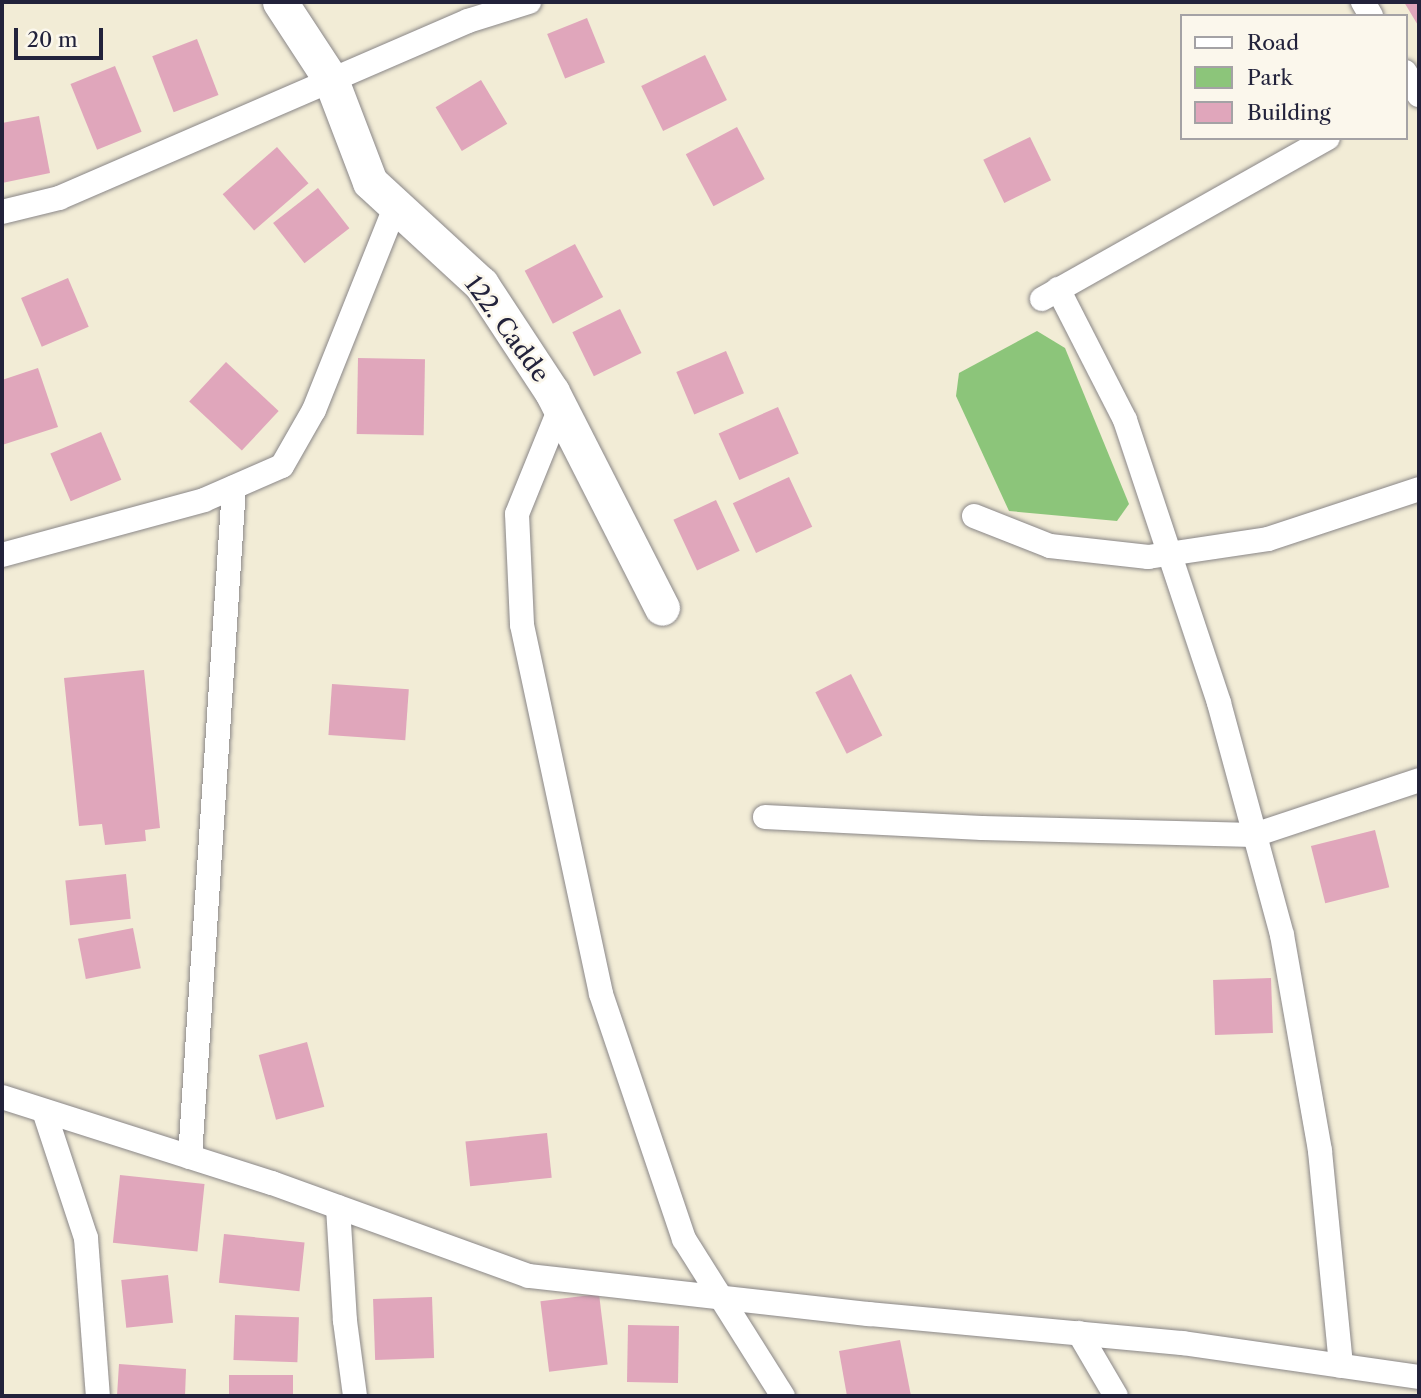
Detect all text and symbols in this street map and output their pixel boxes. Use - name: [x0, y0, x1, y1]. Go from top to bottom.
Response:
- scale bar: [18, 14, 107, 58]
- legend: [1180, 14, 1407, 140]
- text: 20 m: [27, 27, 78, 52]
- text: Road: [1247, 30, 1299, 55]
- text: Park: [1247, 65, 1293, 90]
- text: Building: [1247, 100, 1331, 125]
- street label: 122. Cadde: [459, 270, 555, 388]

